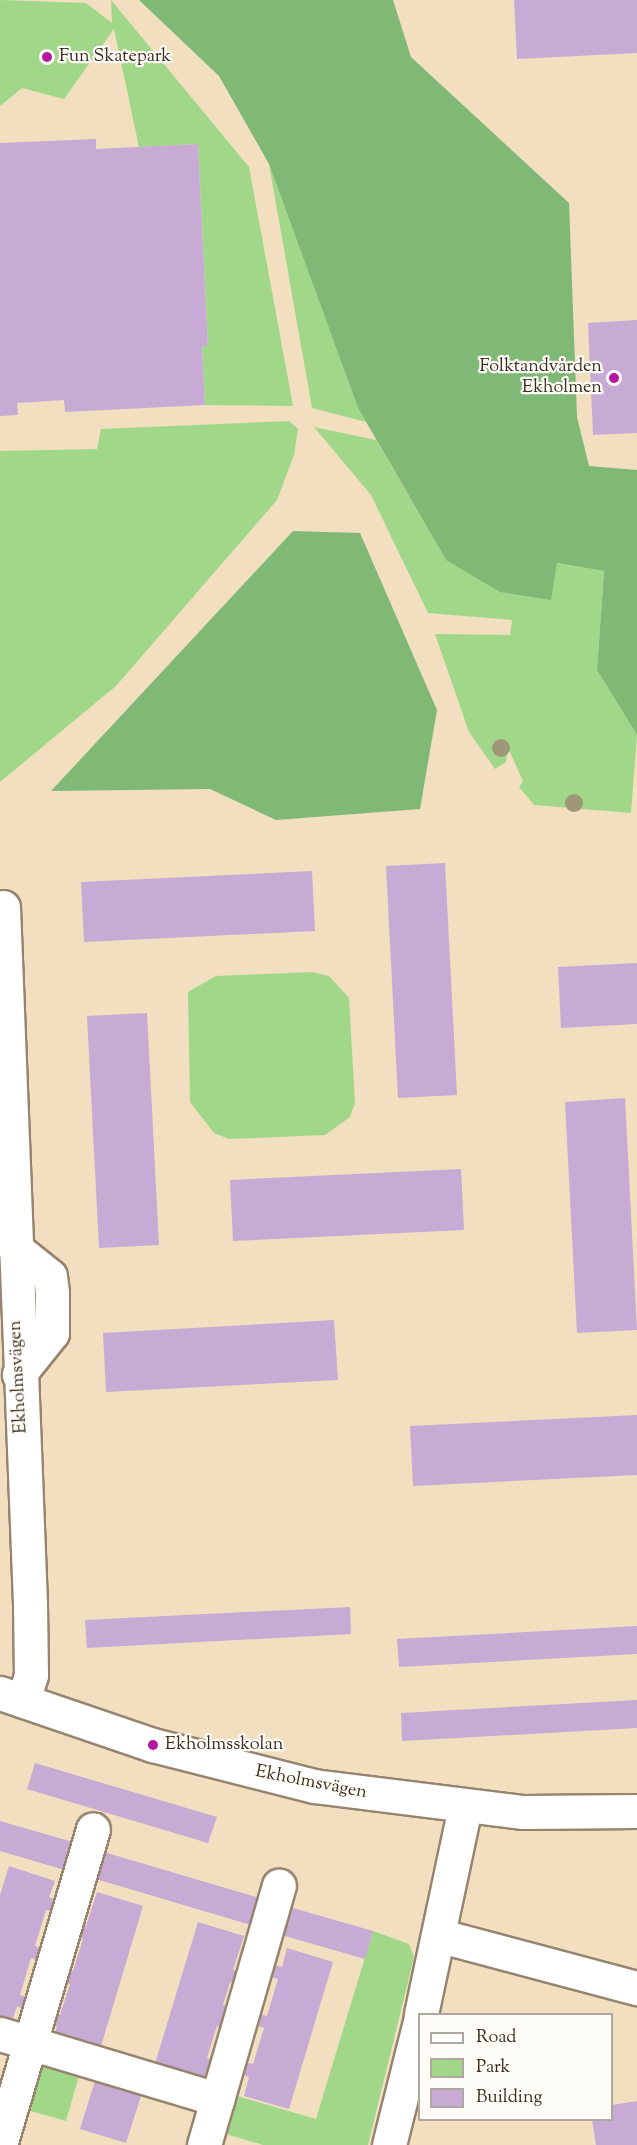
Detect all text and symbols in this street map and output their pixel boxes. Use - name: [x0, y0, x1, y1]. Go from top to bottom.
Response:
- place label: Fun Skatepark: [59, 46, 171, 68]
- marker: Fun Skatepark: [40, 50, 54, 64]
- place label: Folktandvården Ekholmen: [480, 357, 602, 400]
- marker: Folktandvården Ekholmen: [607, 371, 621, 385]
- street label: Ekholmsvägen: [5, 1320, 33, 1434]
- place label: Ekholmsskolan: [165, 1734, 283, 1756]
- marker: Ekholmsskolan: [146, 1738, 160, 1752]
- street label: Ekholmsvägen: [253, 1762, 369, 1804]
- legend: [418, 2013, 613, 2121]
- text: Road: [476, 2025, 516, 2051]
- text: Park: [476, 2055, 510, 2081]
- text: Building: [476, 2085, 542, 2111]

